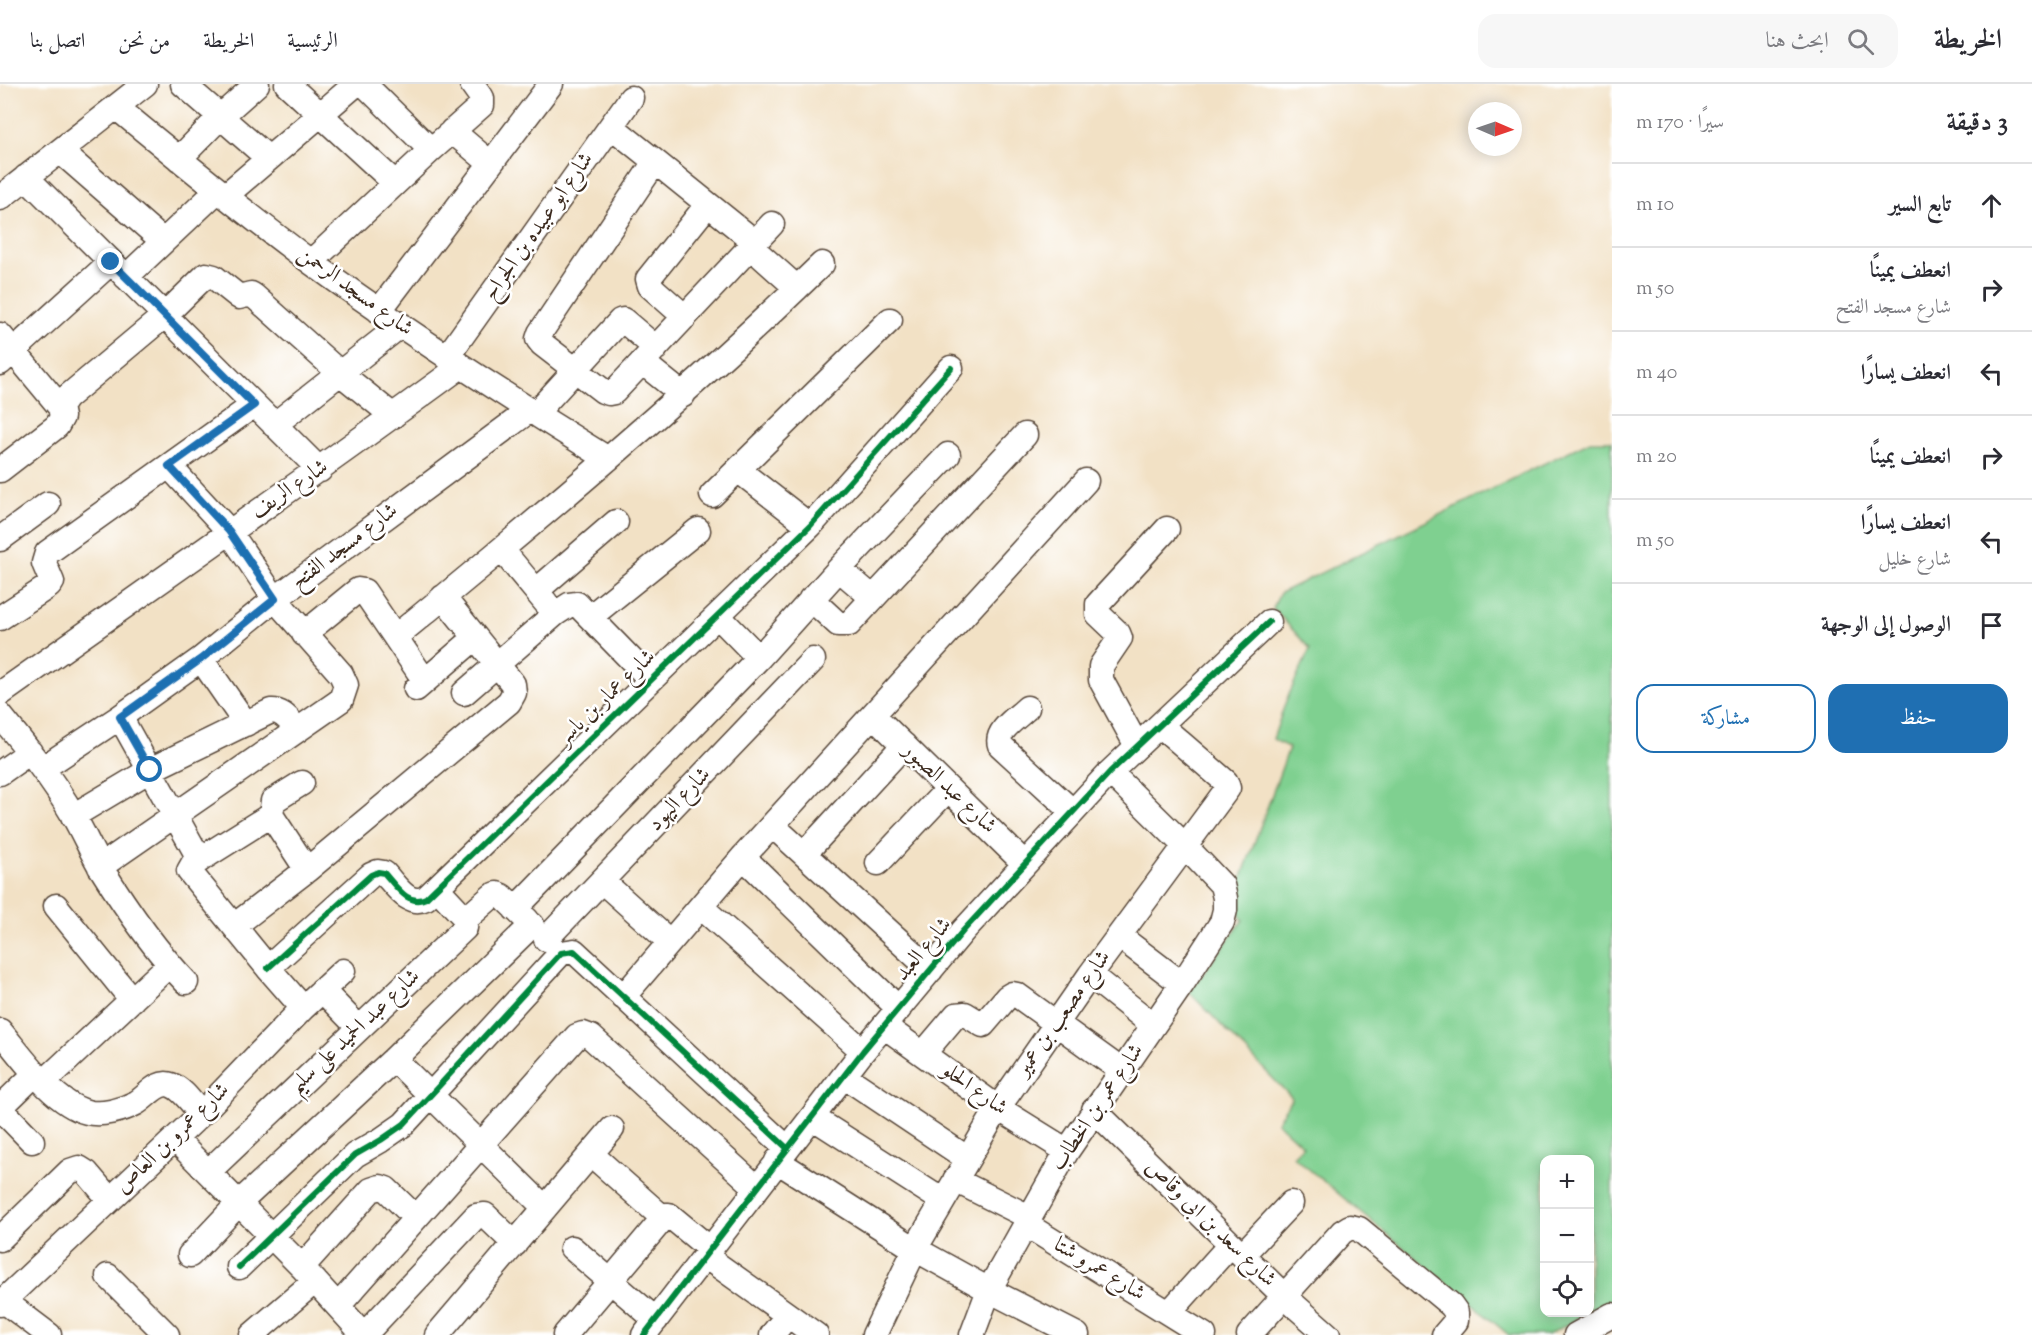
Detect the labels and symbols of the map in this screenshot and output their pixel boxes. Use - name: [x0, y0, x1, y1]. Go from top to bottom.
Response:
- north arrow: [1468, 102, 1522, 156]
- street label: شارع ابو عبيده بن الجراح: [476, 146, 603, 308]
- street label: شارع مسجد الرحمن: [290, 239, 420, 345]
- route end: [97, 248, 123, 274]
- street label: شارع الريف: [245, 452, 335, 528]
- street label: شارع مسجد الفتح: [285, 496, 406, 599]
- street label: شارع عمار بن ياسر: [549, 642, 664, 755]
- street label: شارع عبد الصبور: [893, 734, 1003, 842]
- route start: [136, 756, 162, 782]
- street label: شارع اليهود: [641, 760, 719, 840]
- street label: شارع العبد: [888, 911, 960, 989]
- street label: شارع مصعب بن عمير: [1007, 944, 1120, 1086]
- street label: شارع عبد الحميد على سليم: [282, 962, 430, 1104]
- street label: شارع عمر بن الخطاب: [1043, 1038, 1153, 1178]
- street label: شارع الحلو: [933, 1054, 1014, 1124]
- street label: شارع عمرو بن العاص: [108, 1076, 238, 1202]
- street label: شارع سعد بن ابى وقاص: [1137, 1153, 1283, 1295]
- street label: شارع عمرو شتا: [1047, 1230, 1151, 1310]

